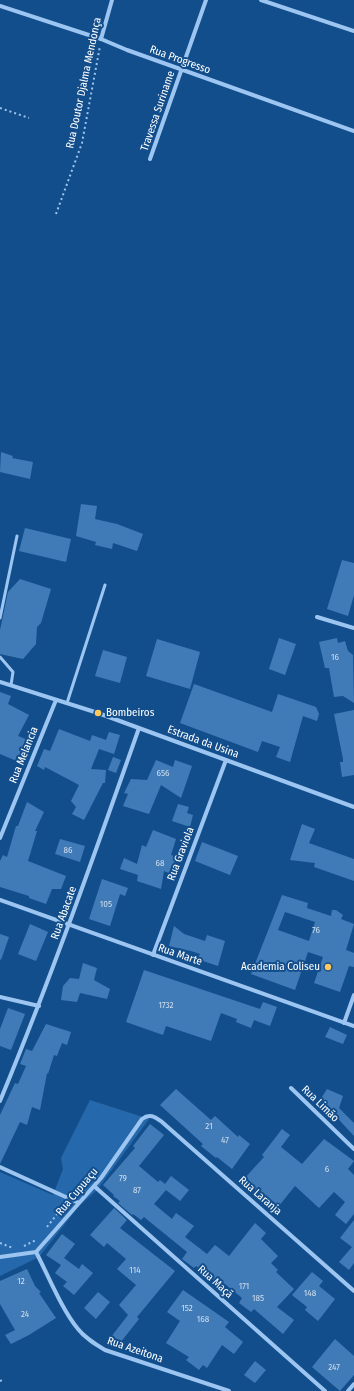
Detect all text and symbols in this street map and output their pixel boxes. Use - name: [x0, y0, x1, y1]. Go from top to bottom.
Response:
- street label: Rua Doutor Djalma Mendonça: [64, 16, 104, 150]
- street label: Rua Progresso: [148, 43, 212, 77]
- street label: Travessa Suriname: [138, 69, 178, 153]
- house number: 16: [331, 652, 339, 662]
- place label: Bombeiros: [106, 706, 154, 720]
- marker: Bombeiros: [93, 708, 103, 718]
- street label: Estrada da Usina: [165, 723, 241, 761]
- street label: Rua Melancia: [7, 725, 41, 785]
- house number: 656: [156, 768, 170, 778]
- street label: Rua Graviola: [165, 825, 197, 883]
- house number: 86: [64, 845, 72, 855]
- house number: 68: [156, 858, 164, 868]
- street label: Rua Abacate: [48, 885, 80, 941]
- house number: 105: [100, 899, 112, 909]
- house number: 76: [312, 925, 320, 935]
- street label: Rua Marte: [156, 941, 204, 969]
- place label: Academia Coliseu: [241, 960, 320, 974]
- marker: Academia Coliseu: [323, 962, 333, 972]
- house number: 1732: [158, 1000, 174, 1010]
- street label: Rua Limão: [299, 1083, 341, 1125]
- house number: 21: [205, 1121, 213, 1131]
- house number: 47: [221, 1135, 229, 1145]
- house number: 6: [325, 1164, 329, 1174]
- street label: Rua Cupuaçu: [53, 1165, 101, 1219]
- house number: 79: [119, 1173, 127, 1183]
- street label: Rua Laranja: [236, 1174, 284, 1218]
- house number: 87: [133, 1185, 141, 1195]
- street label: Rua Maçã: [195, 1263, 235, 1301]
- house number: 114: [129, 1265, 141, 1275]
- house number: 12: [17, 1276, 25, 1286]
- house number: 171: [239, 1281, 249, 1291]
- house number: 148: [304, 1288, 316, 1298]
- house number: 185: [252, 1293, 264, 1303]
- house number: 152: [181, 1303, 193, 1313]
- house number: 24: [21, 1309, 29, 1319]
- house number: 168: [197, 1314, 209, 1324]
- street label: Rua Azeitona: [105, 1334, 165, 1366]
- house number: 247: [328, 1362, 340, 1372]

